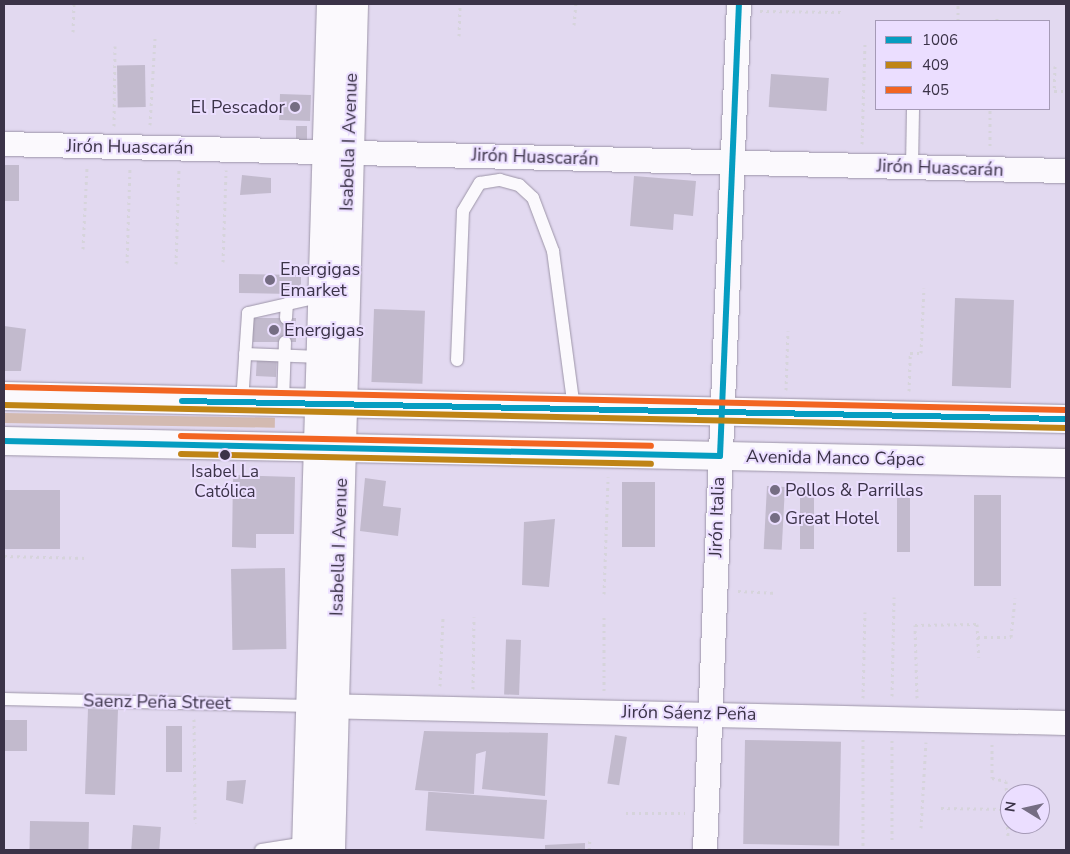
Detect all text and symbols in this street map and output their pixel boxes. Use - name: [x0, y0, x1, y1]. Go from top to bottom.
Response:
- legend: [875, 20, 1050, 110]
- text: 1006: [922, 30, 958, 50]
- text: 409: [922, 55, 949, 75]
- street label: Isabella I Avenue: [336, 73, 362, 211]
- text: 405: [922, 80, 949, 100]
- place label: El Pescador: [191, 96, 285, 118]
- marker: El Pescador: [289, 101, 301, 113]
- street label: Jirón Huascarán: [66, 135, 194, 159]
- street label: Jirón Huascarán: [471, 144, 599, 170]
- street label: Jirón Huascarán: [876, 155, 1004, 181]
- place label: Energigas Emarket: [280, 259, 360, 302]
- marker: Energigas Emarket: [264, 274, 276, 286]
- place label: Energigas: [284, 319, 364, 341]
- marker: Energigas: [268, 324, 280, 336]
- street label: Avenida Manco Cápac: [746, 446, 924, 470]
- marker: Isabel La Católica: [220, 450, 230, 460]
- place label: Isabel La Católica: [191, 462, 259, 502]
- street label: Jirón Italia: [705, 476, 729, 558]
- street label: Isabella I Avenue: [326, 478, 352, 616]
- place label: Pollos & Parrillas: [785, 479, 923, 501]
- marker: Pollos & Parrillas: [769, 484, 781, 496]
- place label: Great Hotel: [785, 507, 879, 529]
- marker: Great Hotel: [769, 512, 781, 524]
- street label: Saenz Peña Street: [83, 690, 231, 714]
- street label: Jirón Sáenz Peña: [621, 701, 757, 725]
- north arrow: [1000, 784, 1050, 834]
- text: N: [1000, 800, 1021, 813]

